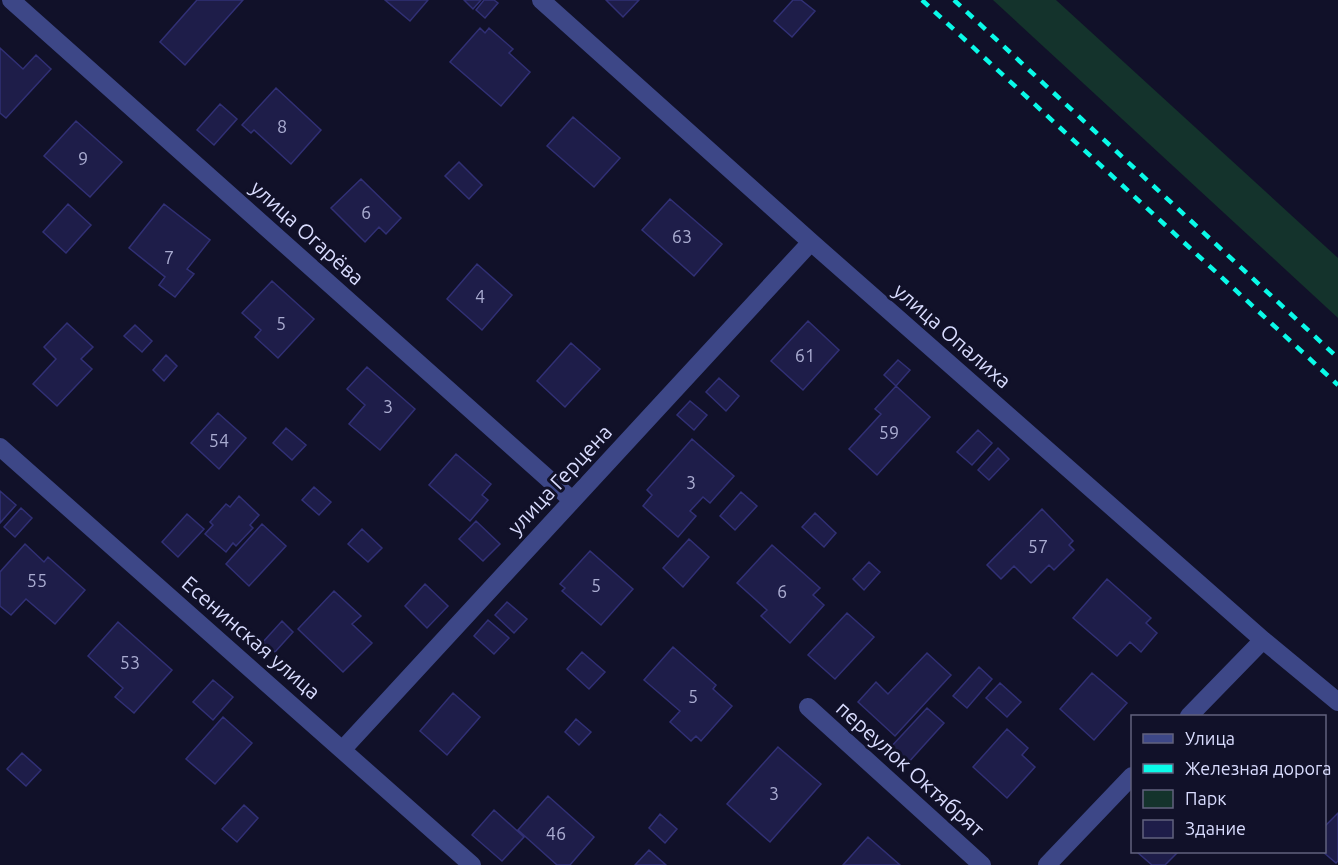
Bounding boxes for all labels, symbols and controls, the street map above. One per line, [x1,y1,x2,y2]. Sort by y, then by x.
house number: 8 [277,116,287,136]
house number: 9 [78,148,88,168]
street label: улица Огарёва [246,175,369,289]
house number: 6 [361,202,371,222]
house number: 63 [672,226,692,246]
house number: 7 [164,247,174,267]
street label: улица Опалиха [889,278,1016,393]
house number: 4 [475,286,485,306]
house number: 5 [276,313,286,333]
house number: 61 [795,345,815,365]
house number: 3 [383,396,393,416]
street label: улица Герцена [502,419,616,539]
house number: 59 [879,422,899,442]
house number: 54 [209,430,229,450]
house number: 3 [686,472,696,492]
house number: 57 [1028,536,1048,556]
house number: 55 [27,570,47,590]
street label: Есенинская улица [178,571,326,704]
house number: 5 [591,575,601,595]
house number: 6 [777,581,787,601]
house number: 53 [120,652,140,672]
house number: 5 [688,686,698,706]
street label: переулок Октябрят [832,696,990,841]
legend [1131,715,1326,853]
text: Улица [1185,728,1235,748]
text: Железная дорога [1185,758,1332,778]
house number: 3 [769,783,779,803]
text: Парк [1185,788,1226,808]
text: Здание [1185,818,1246,838]
house number: 46 [546,823,566,843]

